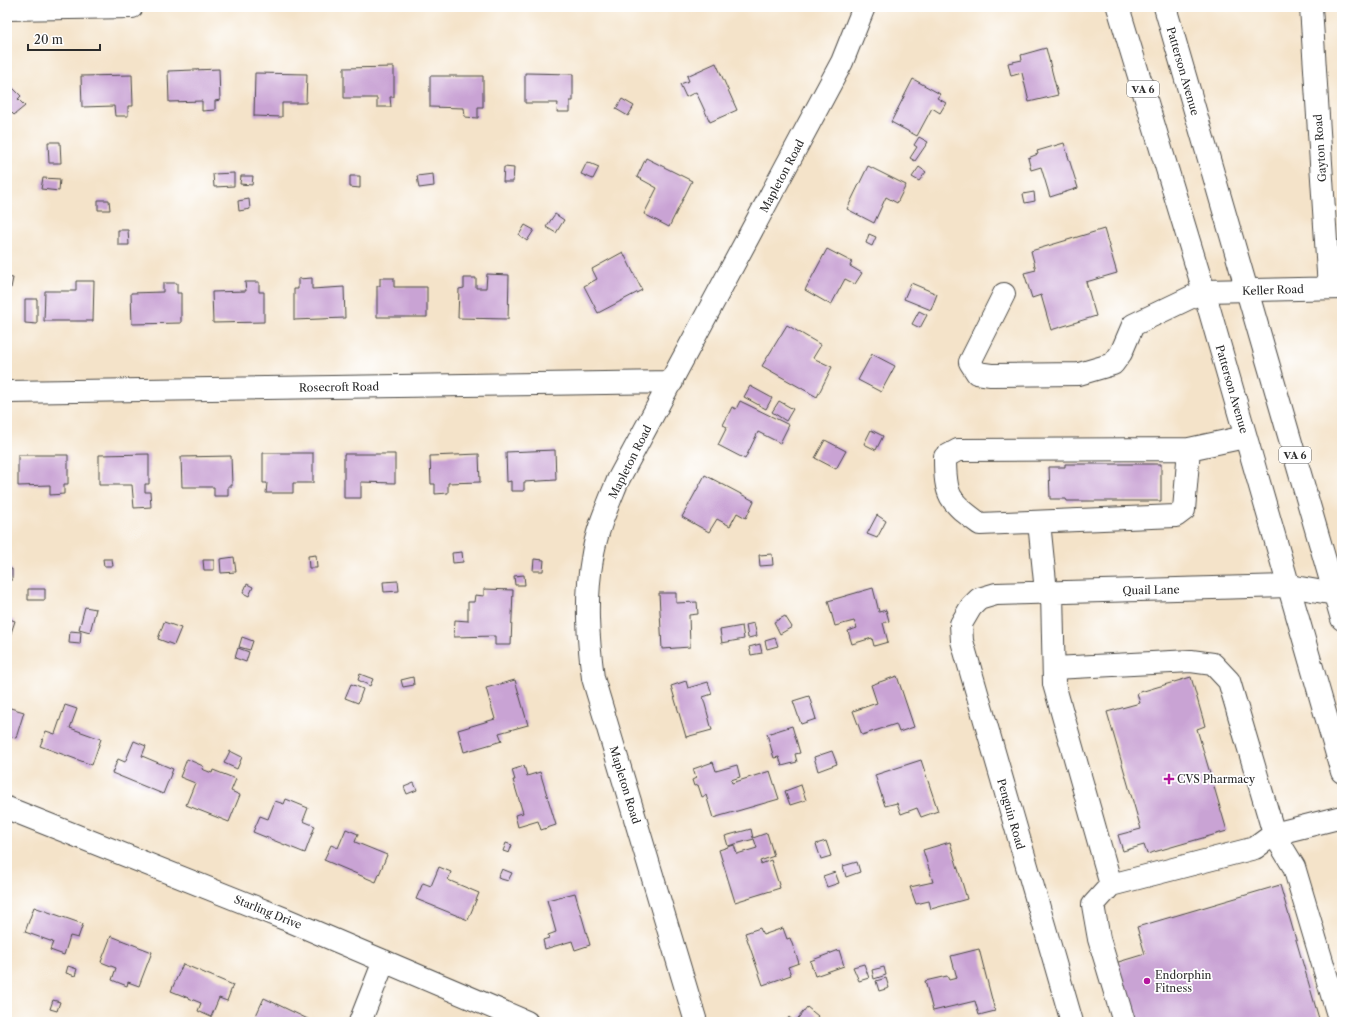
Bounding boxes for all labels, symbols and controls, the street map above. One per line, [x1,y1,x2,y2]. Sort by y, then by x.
street label: Patterson Avenue [1164,25,1202,117]
scale bar [28,26,100,52]
text: 20 m [34,32,63,47]
road number: VA 6 [1127,81,1159,97]
street label: Gayton Road [1311,113,1329,182]
street label: Mapleton Road [757,137,807,215]
street label: Keller Road [1242,282,1304,298]
street label: Patterson Avenue [1213,343,1251,435]
street label: Rosecroft Road [299,379,380,395]
street label: Mapleton Road [605,423,655,501]
road number: VA 6 [1279,447,1311,463]
street label: Quail Lane [1122,583,1180,597]
street label: Mapleton Road [607,744,644,826]
place label: CVS Pharmacy [1177,772,1256,786]
marker: CVS Pharmacy [1164,774,1174,784]
street label: Penguin Road [994,777,1028,851]
street label: Starling Drive [232,892,304,932]
place label: Endorphin Fitness [1155,968,1212,995]
marker: Endorphin Fitness [1142,976,1152,986]

